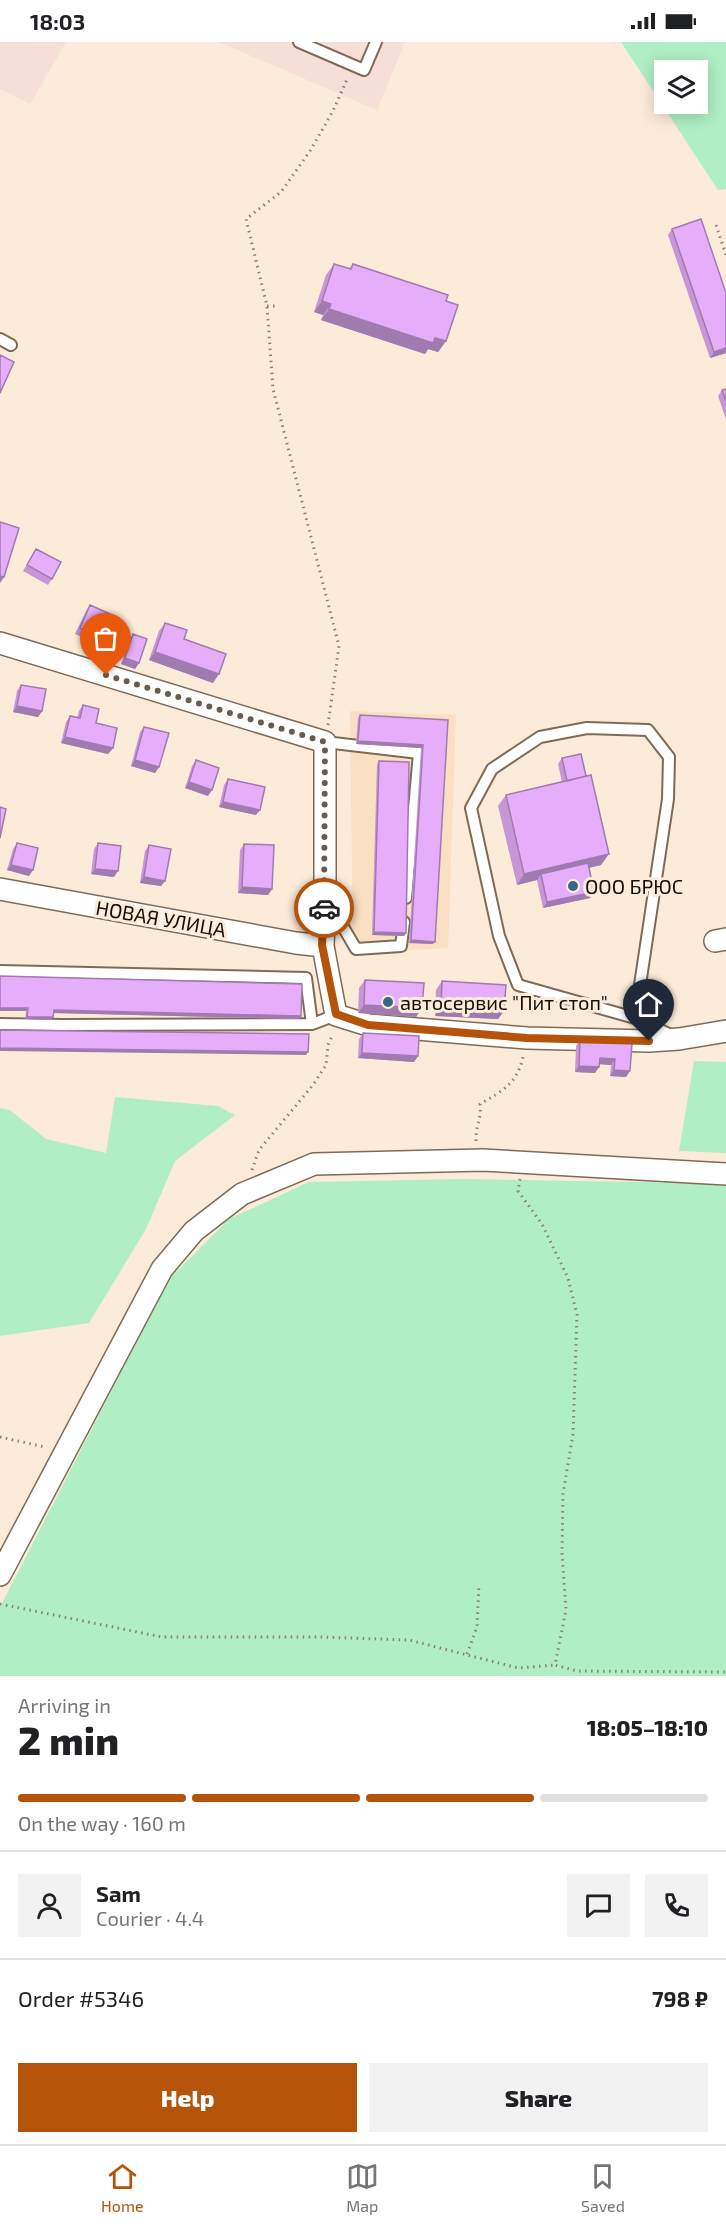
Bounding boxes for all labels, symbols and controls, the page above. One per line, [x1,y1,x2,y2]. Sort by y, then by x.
text: 18:03 [30,8,85,34]
map controls [654,60,708,114]
button: layers [654,60,708,114]
pin [80,613,131,675]
icon: bag [89,622,122,655]
place label: ООО БРЮС [585,874,683,898]
courier [294,878,354,938]
marker: ООО БРЮС [566,879,580,893]
icon: car [308,892,341,925]
street label: НОВАЯ УЛИЦА [94,895,229,941]
pin [623,979,674,1041]
icon: home [632,988,665,1021]
place label: автосервис "Пит стоп" [400,990,608,1014]
marker: автосервис "Пит стоп" [381,995,395,1009]
text: Arriving in [18,1693,111,1717]
text: 18:05–18:10 [587,1714,708,1740]
text: 2 min [18,1716,119,1763]
text: On the way · 160 m [18,1811,186,1835]
button: person [18,1874,81,1937]
button: chat [567,1874,630,1937]
button: phone [645,1874,708,1937]
text: Sam [96,1880,141,1906]
text: Courier · 4.4 [96,1906,204,1930]
text: Order #5346 [18,1985,144,2011]
text: 798 ₽ [652,1985,708,2011]
button: Help [18,2063,357,2132]
button: Share [369,2063,708,2132]
tab: Home [101,2160,144,2215]
tab: Map [346,2160,379,2215]
tab: Saved [581,2160,625,2215]

